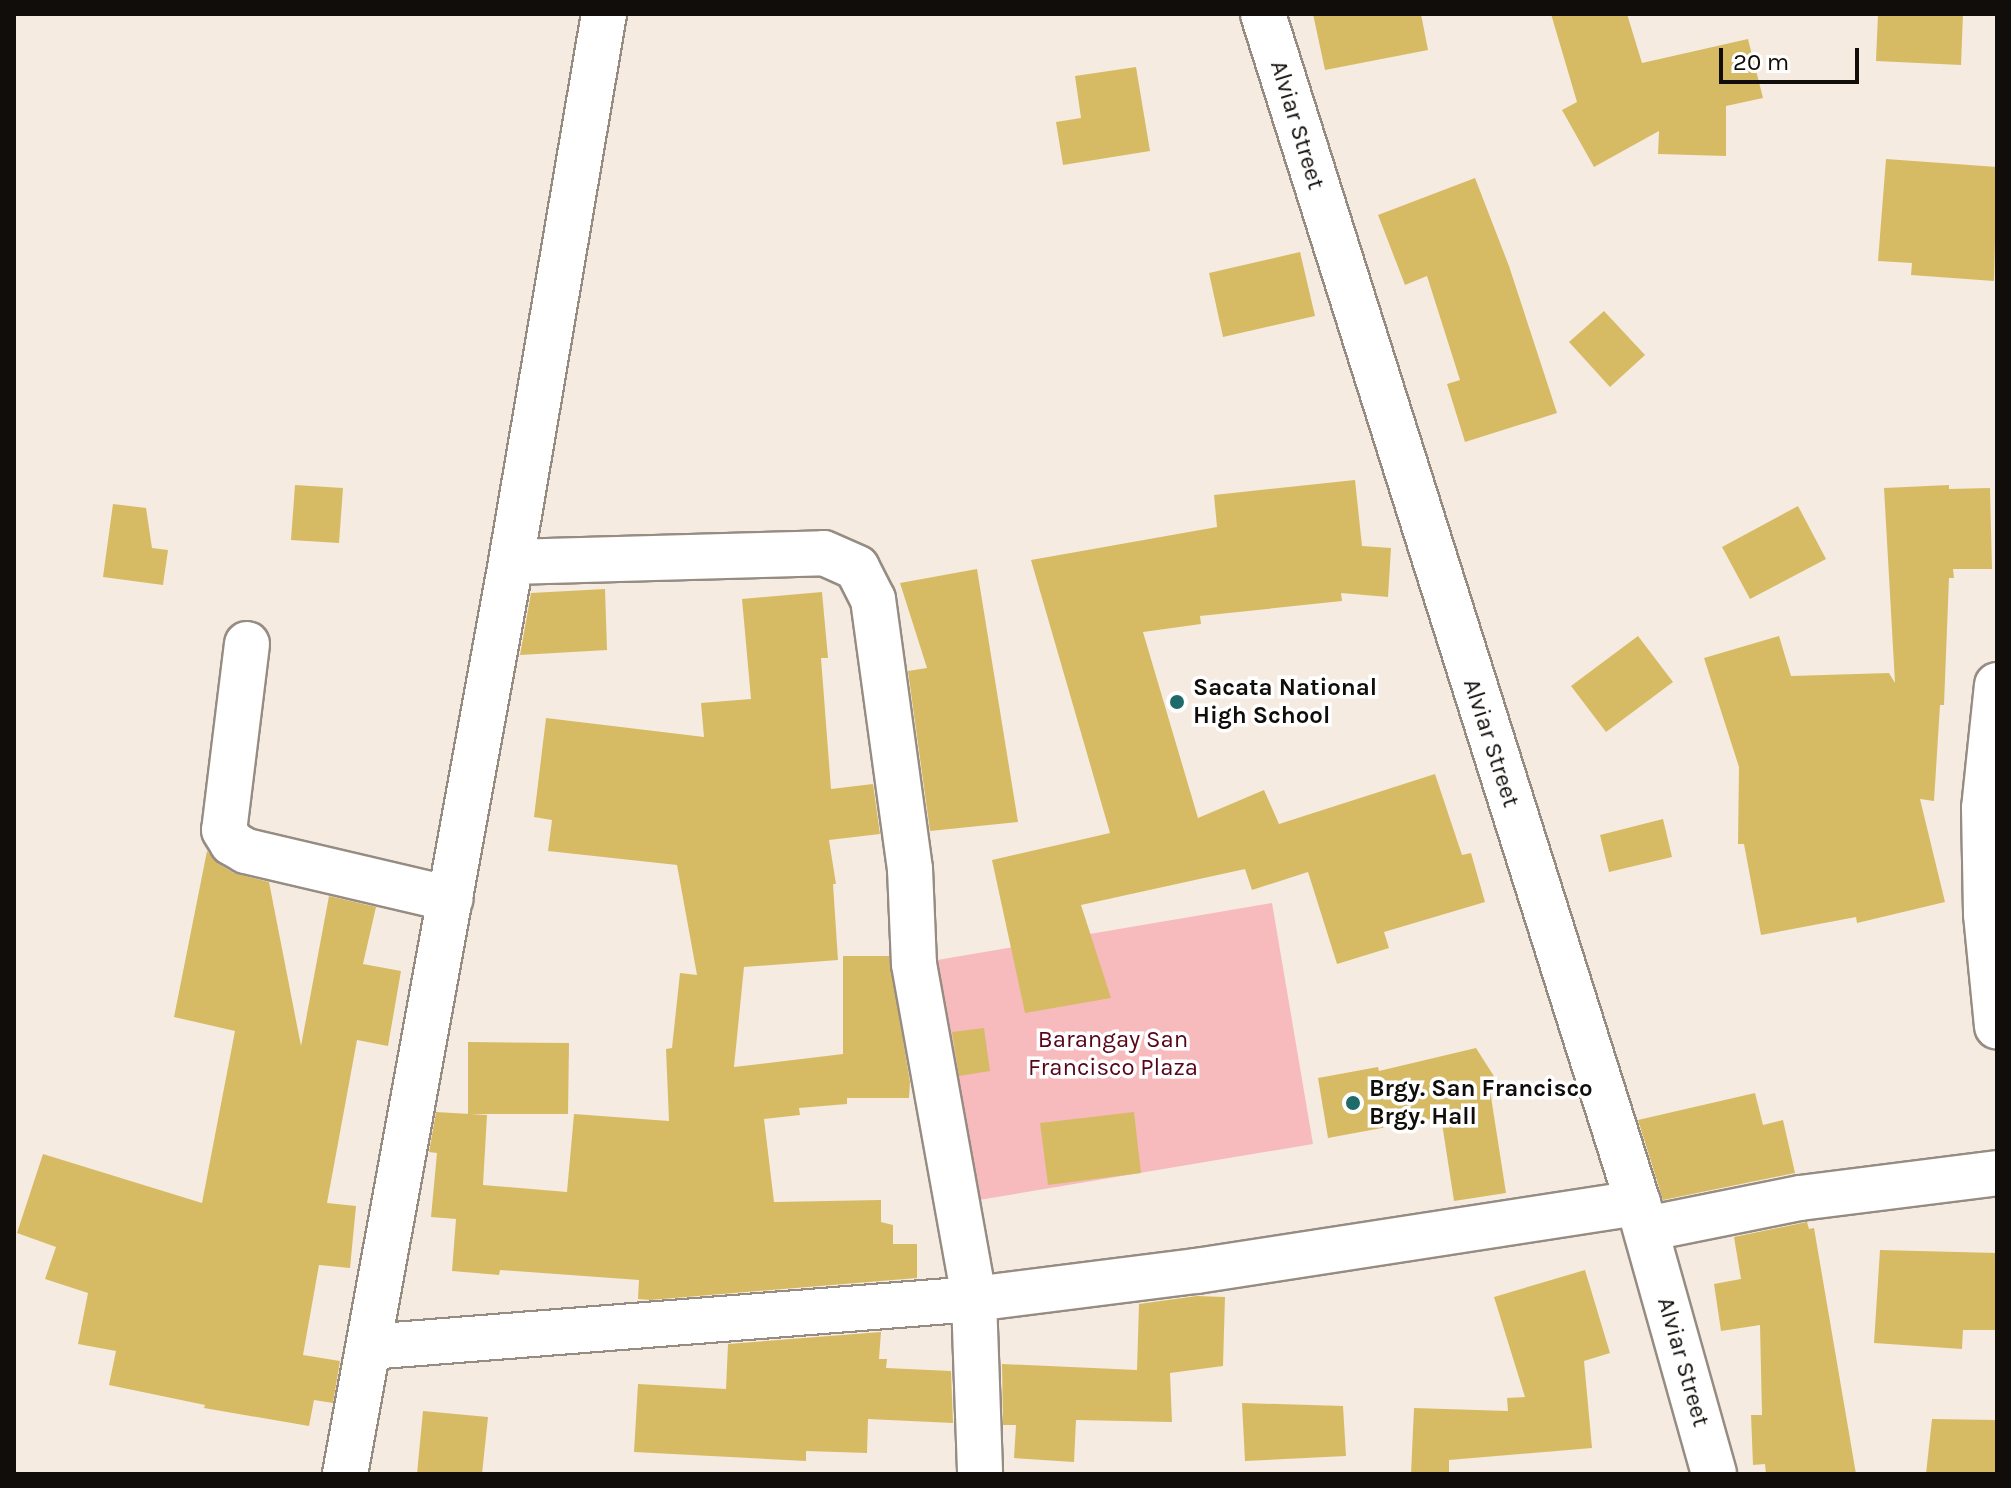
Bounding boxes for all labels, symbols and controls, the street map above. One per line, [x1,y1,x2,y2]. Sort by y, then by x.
scale bar [1723,32,1863,82]
text: 20 m [1733,48,1789,76]
street label: Alviar Street [1264,57,1330,193]
place label: Sacata National High School [1193,674,1377,730]
street label: Alviar Street [1457,675,1525,811]
marker: Sacata National High School [1168,693,1186,711]
park label: Barangay San Francisco Plaza [1028,1026,1198,1082]
place label: Brgy. San Francisco Brgy. Hall [1369,1075,1593,1131]
marker: Brgy. San Francisco Brgy. Hall [1344,1094,1362,1112]
street label: Alviar Street [1651,1294,1715,1430]

